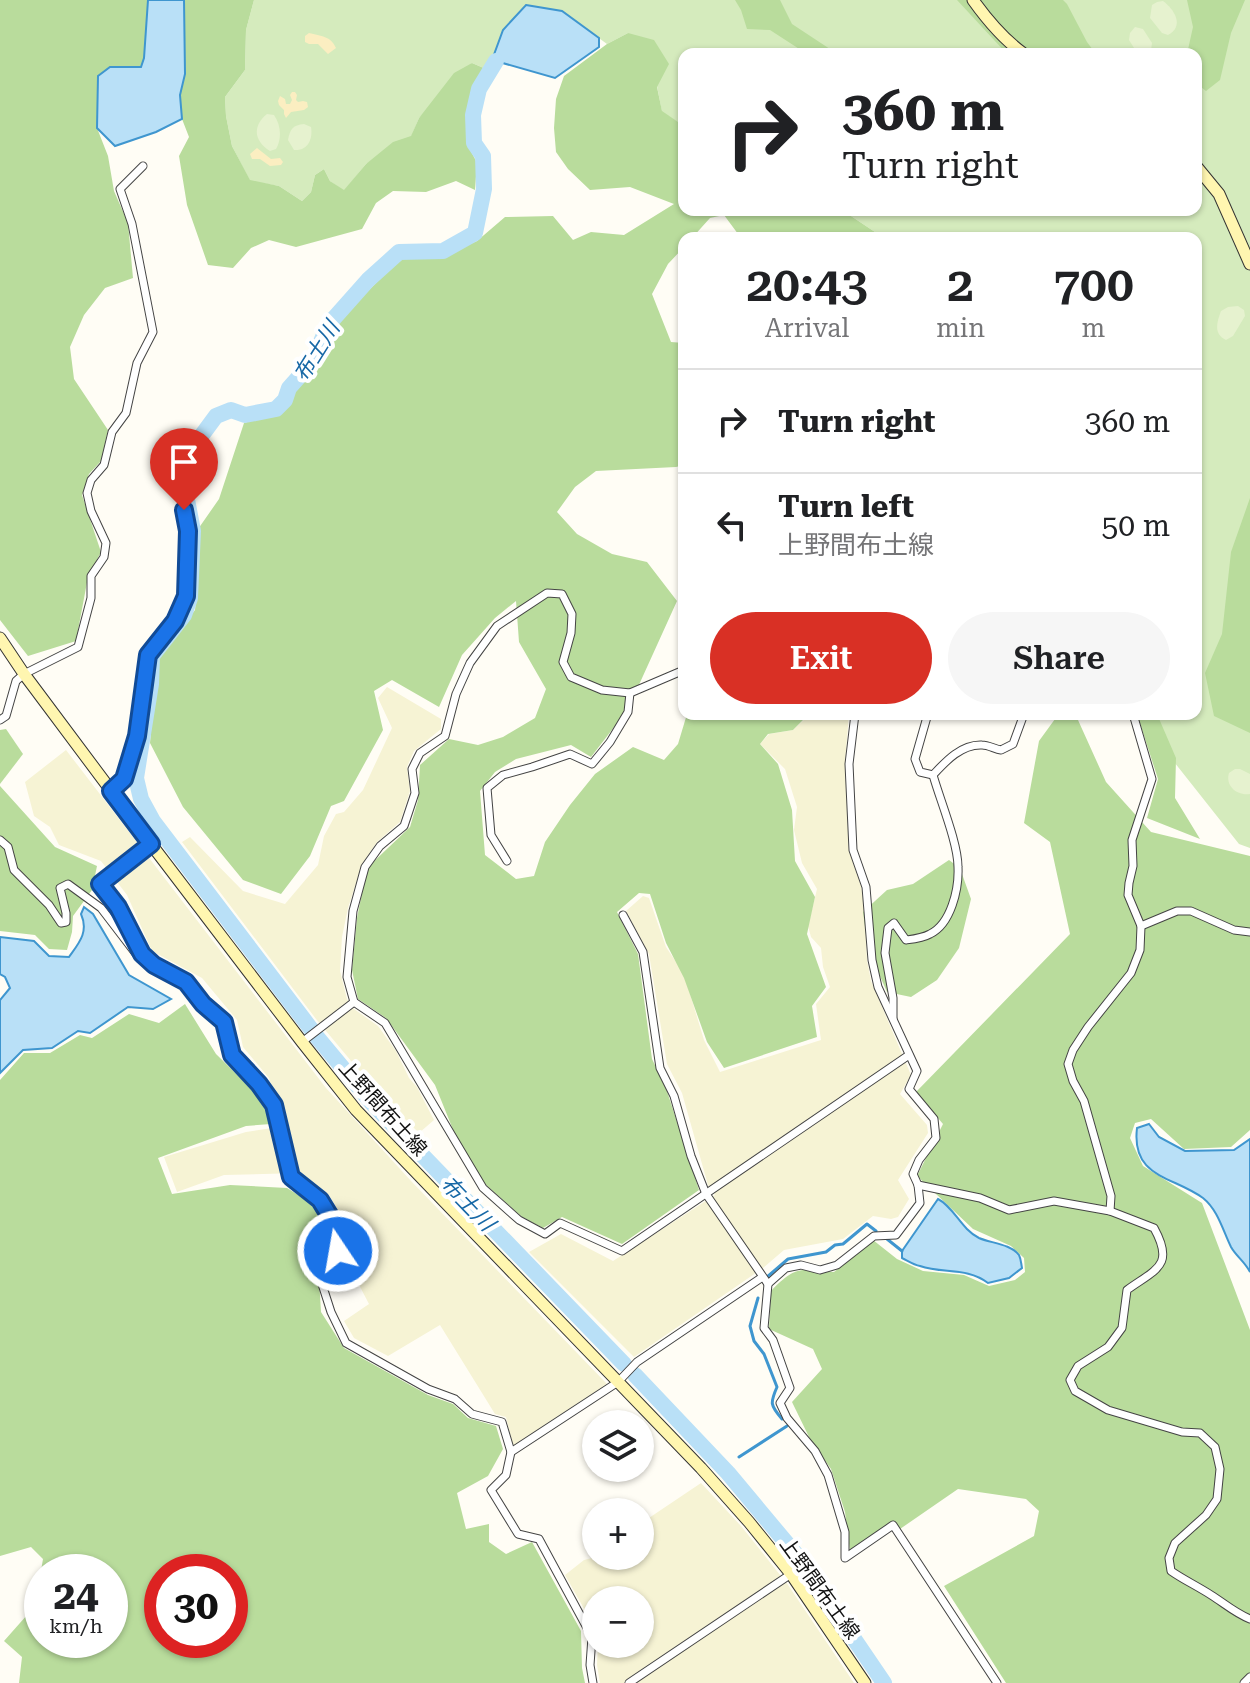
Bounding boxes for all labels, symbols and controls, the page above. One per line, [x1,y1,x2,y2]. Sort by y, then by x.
text: 360 m [842,78,1004,144]
icon: right [710,80,814,184]
text: Turn right [842,145,1019,187]
text: 20:43 [746,257,868,313]
text: 2 [947,257,974,313]
text: 700 [1053,257,1134,313]
text: Arrival [765,313,849,343]
text: min [936,313,985,343]
text: m [1082,313,1105,343]
water label: 布土川 [288,315,346,386]
icon: right [710,399,754,443]
text: Turn right [778,404,935,439]
text: 360 m [1085,404,1170,439]
pin [150,428,218,510]
icon: arrive [162,440,206,484]
text: Turn left [778,489,914,524]
icon: left [710,503,754,547]
text: 50 m [1101,508,1170,543]
text: 上野間布土線 [778,530,934,560]
button: Exit [710,612,932,704]
button: Share [948,612,1170,704]
street label: 上野間布土線 [334,1055,432,1161]
water label: 布土川 [436,1171,501,1237]
position arrow [296,1209,380,1293]
map controls [582,1410,654,1658]
button: layers [582,1410,654,1482]
button: + [582,1498,654,1570]
street label: 上野間布土線 [775,1532,865,1644]
speed limit sign: 30 [144,1554,248,1658]
text: 24 [54,1572,98,1619]
button: − [582,1586,654,1658]
text: km/h [49,1614,103,1638]

